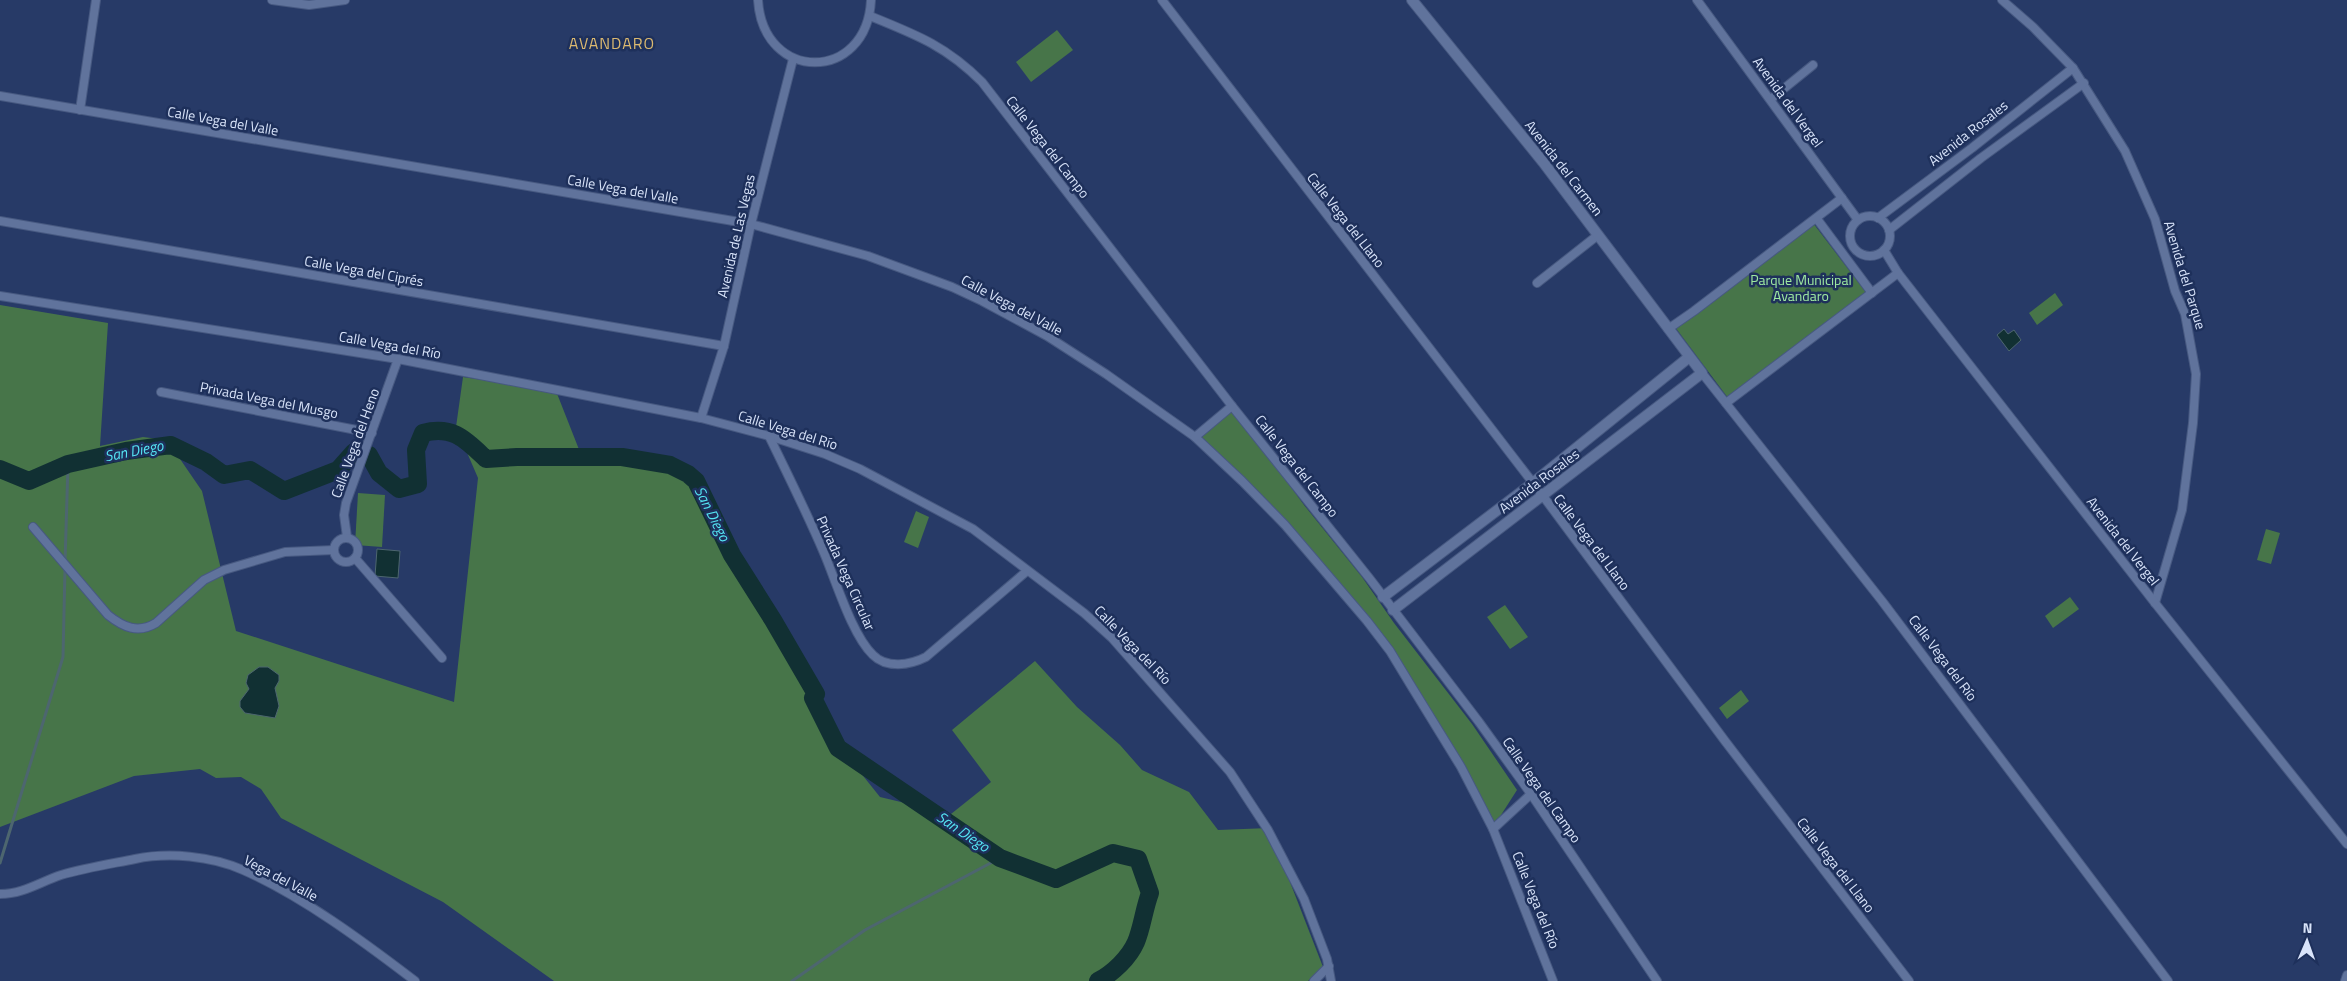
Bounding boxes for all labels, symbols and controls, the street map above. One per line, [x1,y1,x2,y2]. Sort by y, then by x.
district label: AVANDARO [569,31,655,55]
street label: Avenida del Vergel [1748,52,1829,151]
street label: Calle Vega del Campo [1002,91,1095,202]
street label: Avenida Rosales [1923,95,2012,170]
street label: Calle Vega del Valle [166,100,280,141]
street label: Avenida del Carmen [1520,115,1609,220]
street label: Calle Vega del Valle [566,168,680,209]
street label: Calle Vega del Llano [1302,168,1390,272]
street label: Avenida de Las Vegas [711,172,760,300]
street label: Avenida del Parque [2159,218,2212,332]
street label: Calle Vega del Ciprés [303,250,425,291]
street label: Calle Vega del Valle [958,269,1067,340]
park label: Parque Municipal Avandaro [1750,269,1852,306]
street label: Calle Vega del Río [337,325,443,364]
street label: Privada Vega del Musgo [198,376,340,423]
street label: Calle Vega del Heno [325,385,384,501]
street label: Calle Vega del Río [736,404,841,455]
street label: Calle Vega del Campo [1251,410,1344,521]
water label: San Diego [103,433,166,467]
street label: Avenida Rosales [1494,443,1583,518]
water label: San Diego [689,482,736,546]
street label: Calle Vega del Llano [1549,489,1636,594]
street label: Avenida del Vergel [2082,492,2165,590]
street label: Privada Vega Circular [812,512,881,634]
street label: Calle Vega del Río [1090,600,1177,689]
street label: Calle Vega del Río [1904,610,1983,705]
street label: Calle Vega del Campo [1498,732,1587,847]
water label: San Diego [932,805,995,858]
street label: Calle Vega del Llano [1792,813,1880,917]
street label: Calle Vega del Río [1507,848,1566,952]
street label: Vega del Valle [240,849,322,906]
north arrow [2282,916,2332,966]
text: N [2302,917,2313,938]

